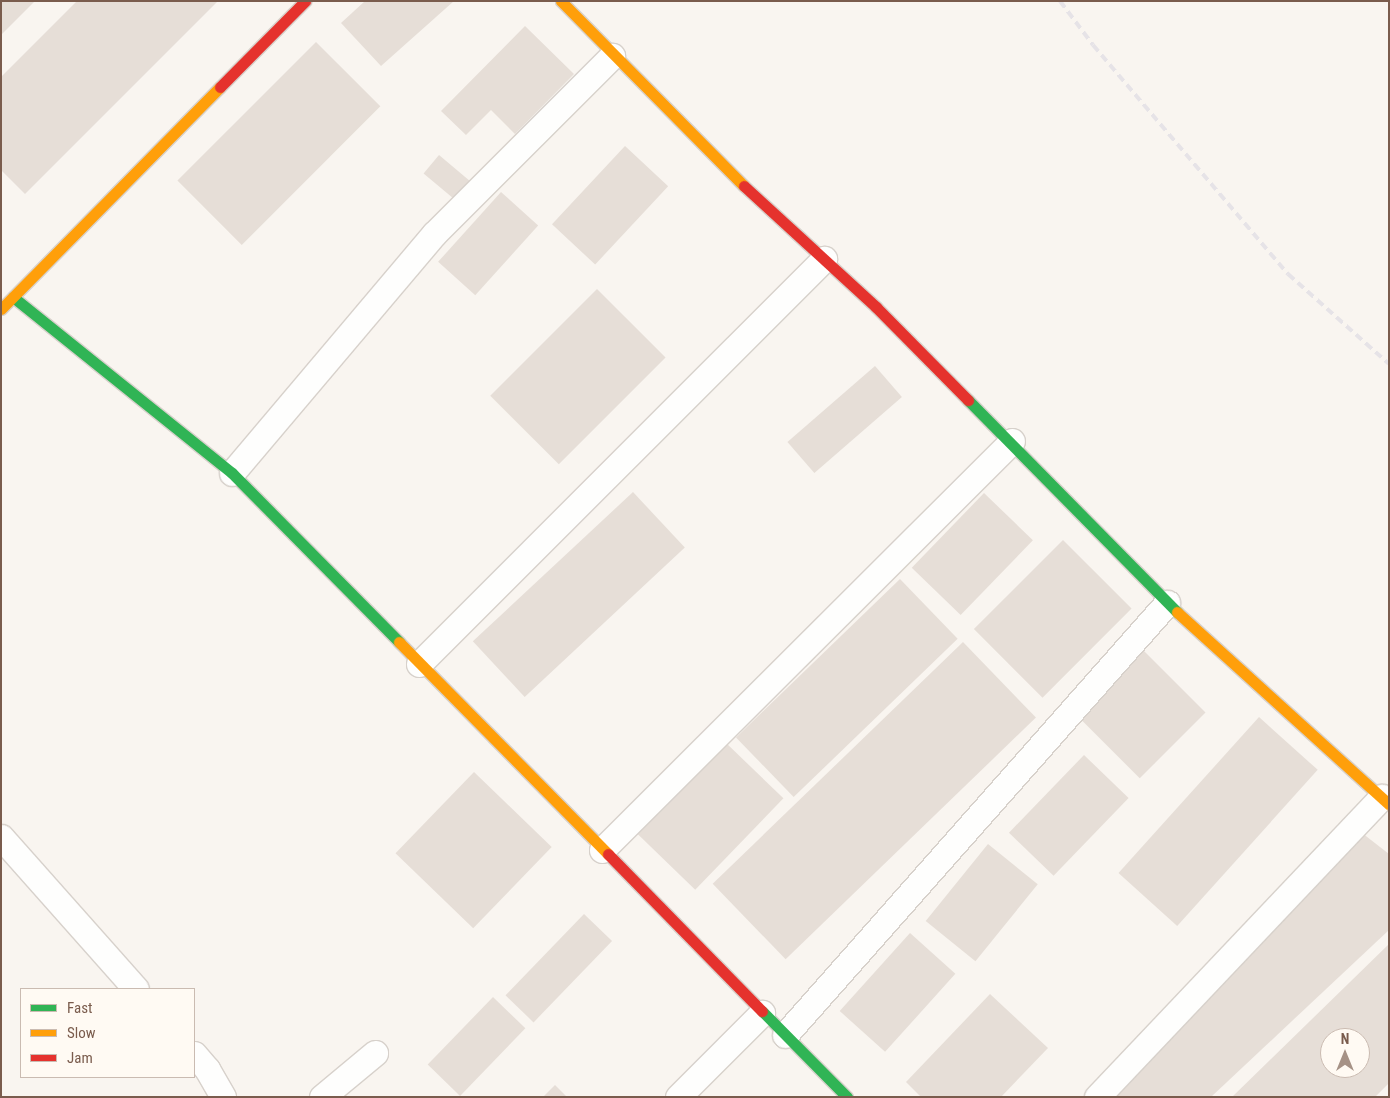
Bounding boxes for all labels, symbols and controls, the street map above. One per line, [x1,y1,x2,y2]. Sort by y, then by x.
legend [20,988,195,1078]
text: Fast [67,999,92,1017]
text: Slow [67,1024,96,1042]
north arrow [1320,1028,1370,1078]
text: N [1341,1031,1349,1047]
text: Jam [67,1049,93,1067]

